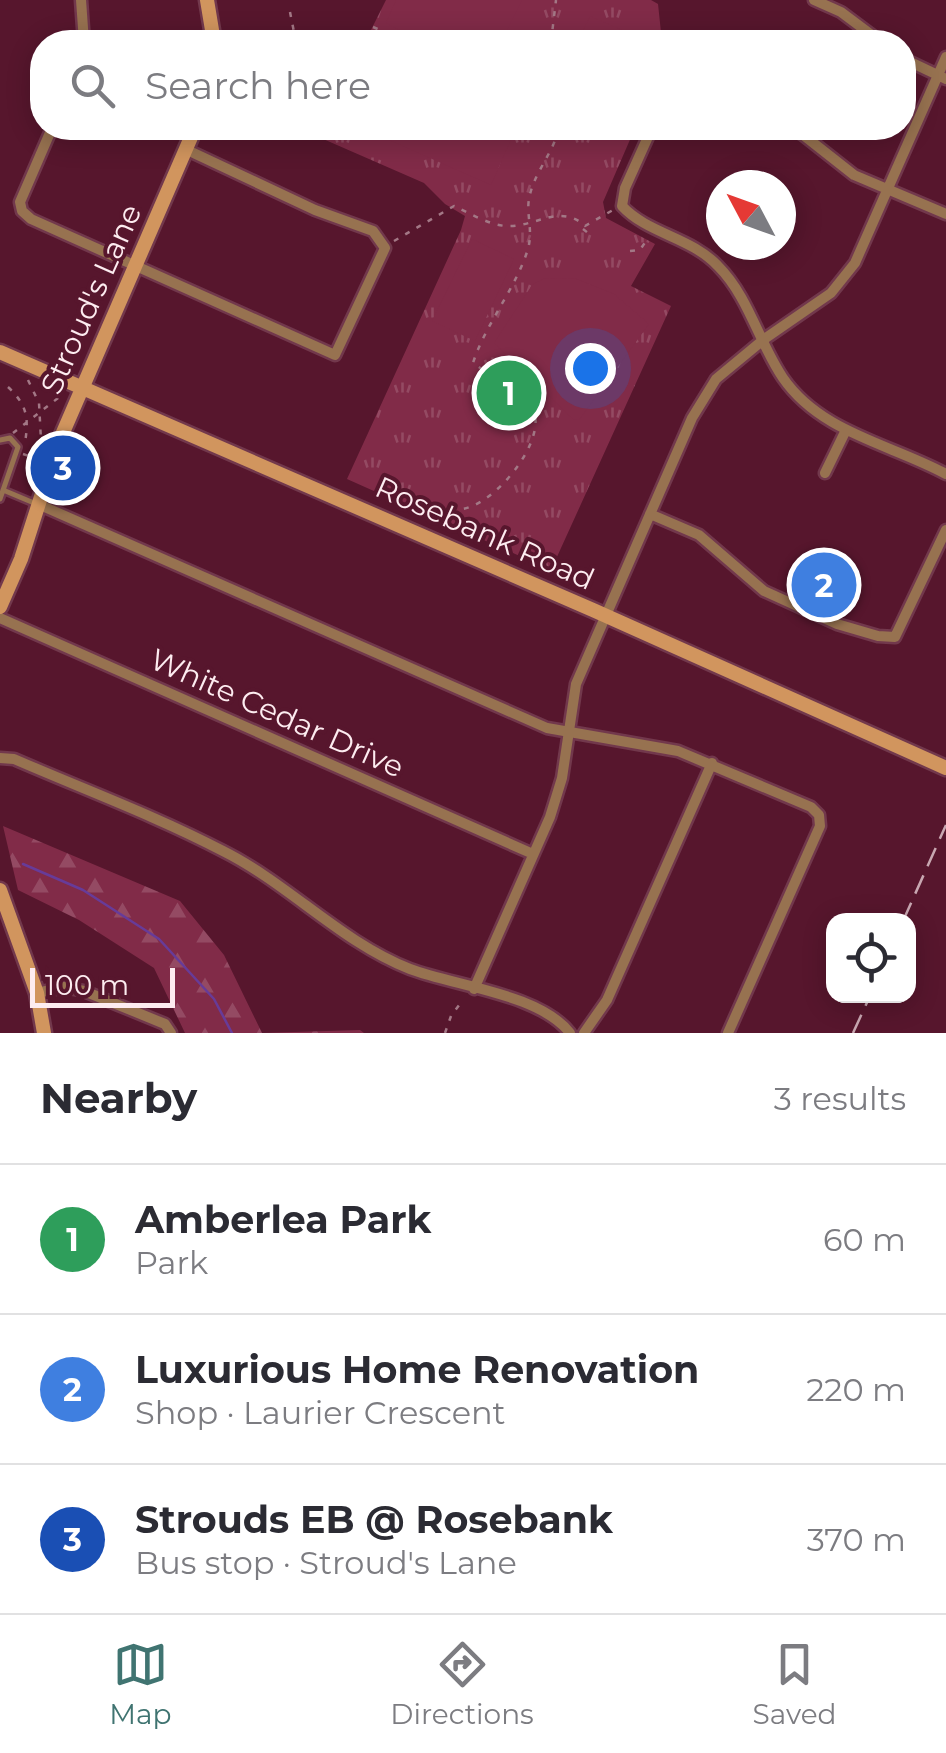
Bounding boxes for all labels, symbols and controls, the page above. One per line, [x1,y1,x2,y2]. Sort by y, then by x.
search box [30,30,916,140]
icon: search [65,58,120,113]
text: Search here [145,62,371,109]
north arrow [706,170,796,260]
street label: Stroud's Lane [33,198,149,400]
your location [565,343,616,394]
pin: 1 [476,356,542,430]
pin: 3 [30,430,96,506]
street label: Rosebank Road [370,468,600,598]
pin: 2 [792,548,856,622]
street label: White Cedar Drive [144,640,410,786]
map controls [826,913,916,1003]
button: locate [826,913,916,1003]
scale bar [30,963,175,1008]
text: 100 m [45,968,129,1002]
text: Nearby [40,1072,197,1124]
text: 3 results [774,1079,906,1118]
text: Amberlea Park [135,1196,431,1243]
text: 1 [66,1220,79,1259]
text: 60 m [823,1220,906,1259]
text: Park [135,1243,208,1282]
text: Luxurious Home Renovation [135,1346,699,1393]
text: 2 [63,1370,82,1409]
text: 220 m [806,1370,906,1409]
text: Shop · Laurier Crescent [135,1393,506,1432]
text: Strouds EB @ Rosebank [135,1496,613,1543]
text: 3 [63,1520,82,1559]
text: 370 m [807,1520,906,1559]
text: Bus stop · Stroud's Lane [135,1543,517,1582]
tab: Map [109,1637,172,1731]
tab: Directions [390,1637,534,1731]
tab: Saved [752,1637,837,1731]

